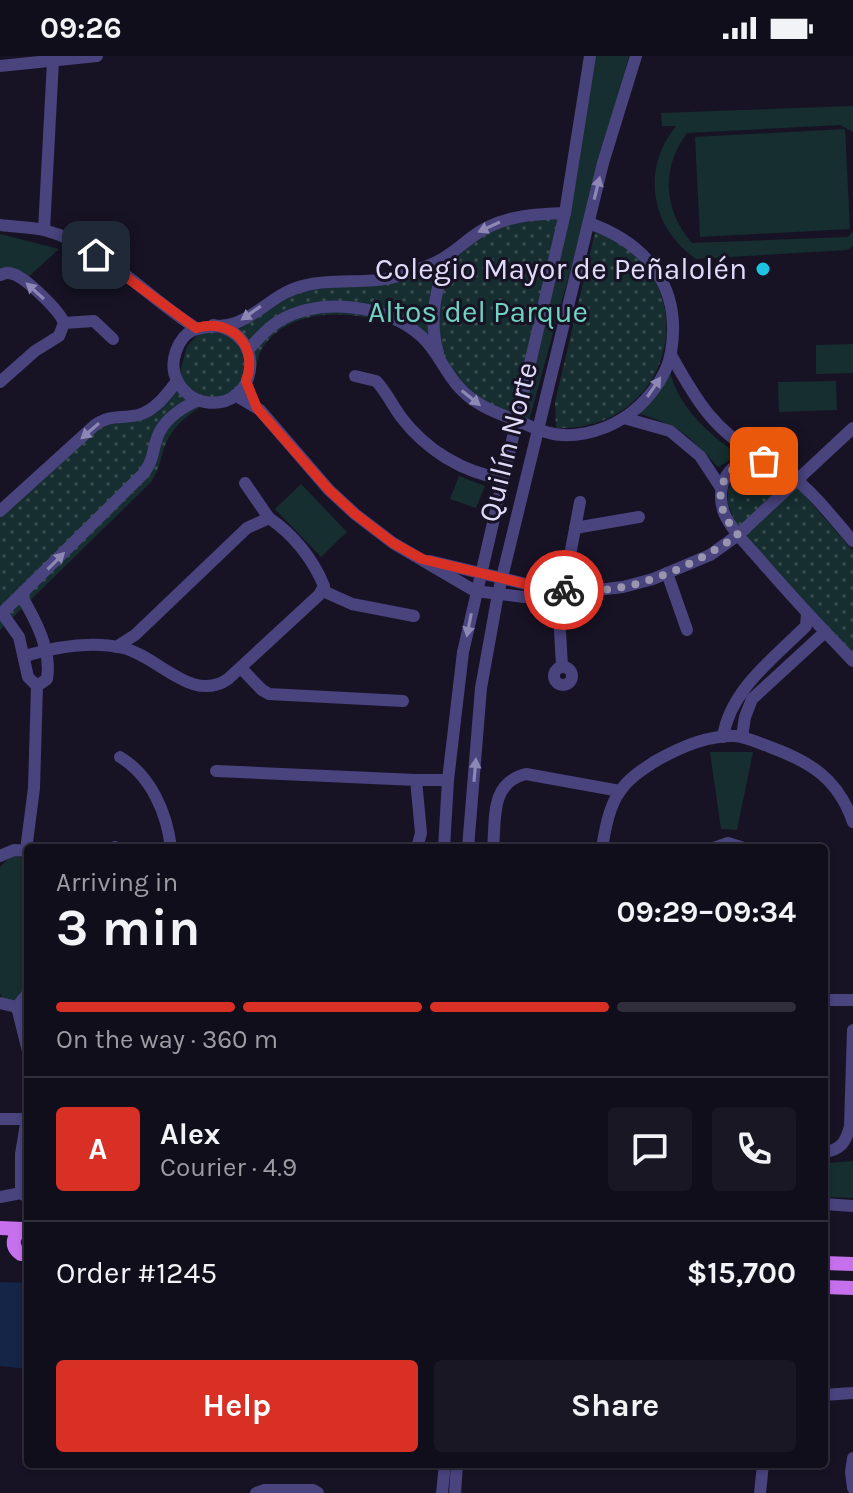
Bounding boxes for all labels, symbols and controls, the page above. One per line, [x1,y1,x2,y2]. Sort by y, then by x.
text: 09:26 [40,10,122,46]
one-way arrow [591,175,604,200]
one-way arrow [478,220,501,234]
pin [62,221,130,289]
icon: home [74,233,118,277]
place label: Colegio Mayor de Peñalolén [375,251,747,287]
marker: Colegio Mayor de Peñalolén [754,260,772,278]
one-way arrow [26,282,45,300]
park label: Altos del Parque [368,294,588,330]
one-way arrow [240,305,261,320]
street label: Quilín Norte [471,358,545,526]
one-way arrow [647,376,662,397]
one-way arrow [461,389,481,406]
one-way arrow [80,422,100,439]
pin [730,427,798,495]
icon: bag [742,439,786,483]
courier [524,550,604,630]
one-way arrow [46,552,65,571]
icon: bike [542,568,586,612]
one-way arrow [462,613,474,638]
one-way arrow [468,757,481,782]
text: Arriving in [56,867,178,898]
text: 09:29–09:34 [617,894,796,930]
text: 3 min [56,897,200,958]
text: On the way · 360 m [56,1024,278,1055]
button: chat [608,1107,692,1191]
button: phone [712,1107,796,1191]
text: Alex [160,1116,220,1152]
text: A [89,1131,107,1167]
text: Courier · 4.9 [160,1152,297,1183]
text: Order #1245 [56,1255,217,1291]
text: $15,700 [687,1255,796,1291]
button: Help [56,1360,418,1452]
button: Share [434,1360,796,1452]

